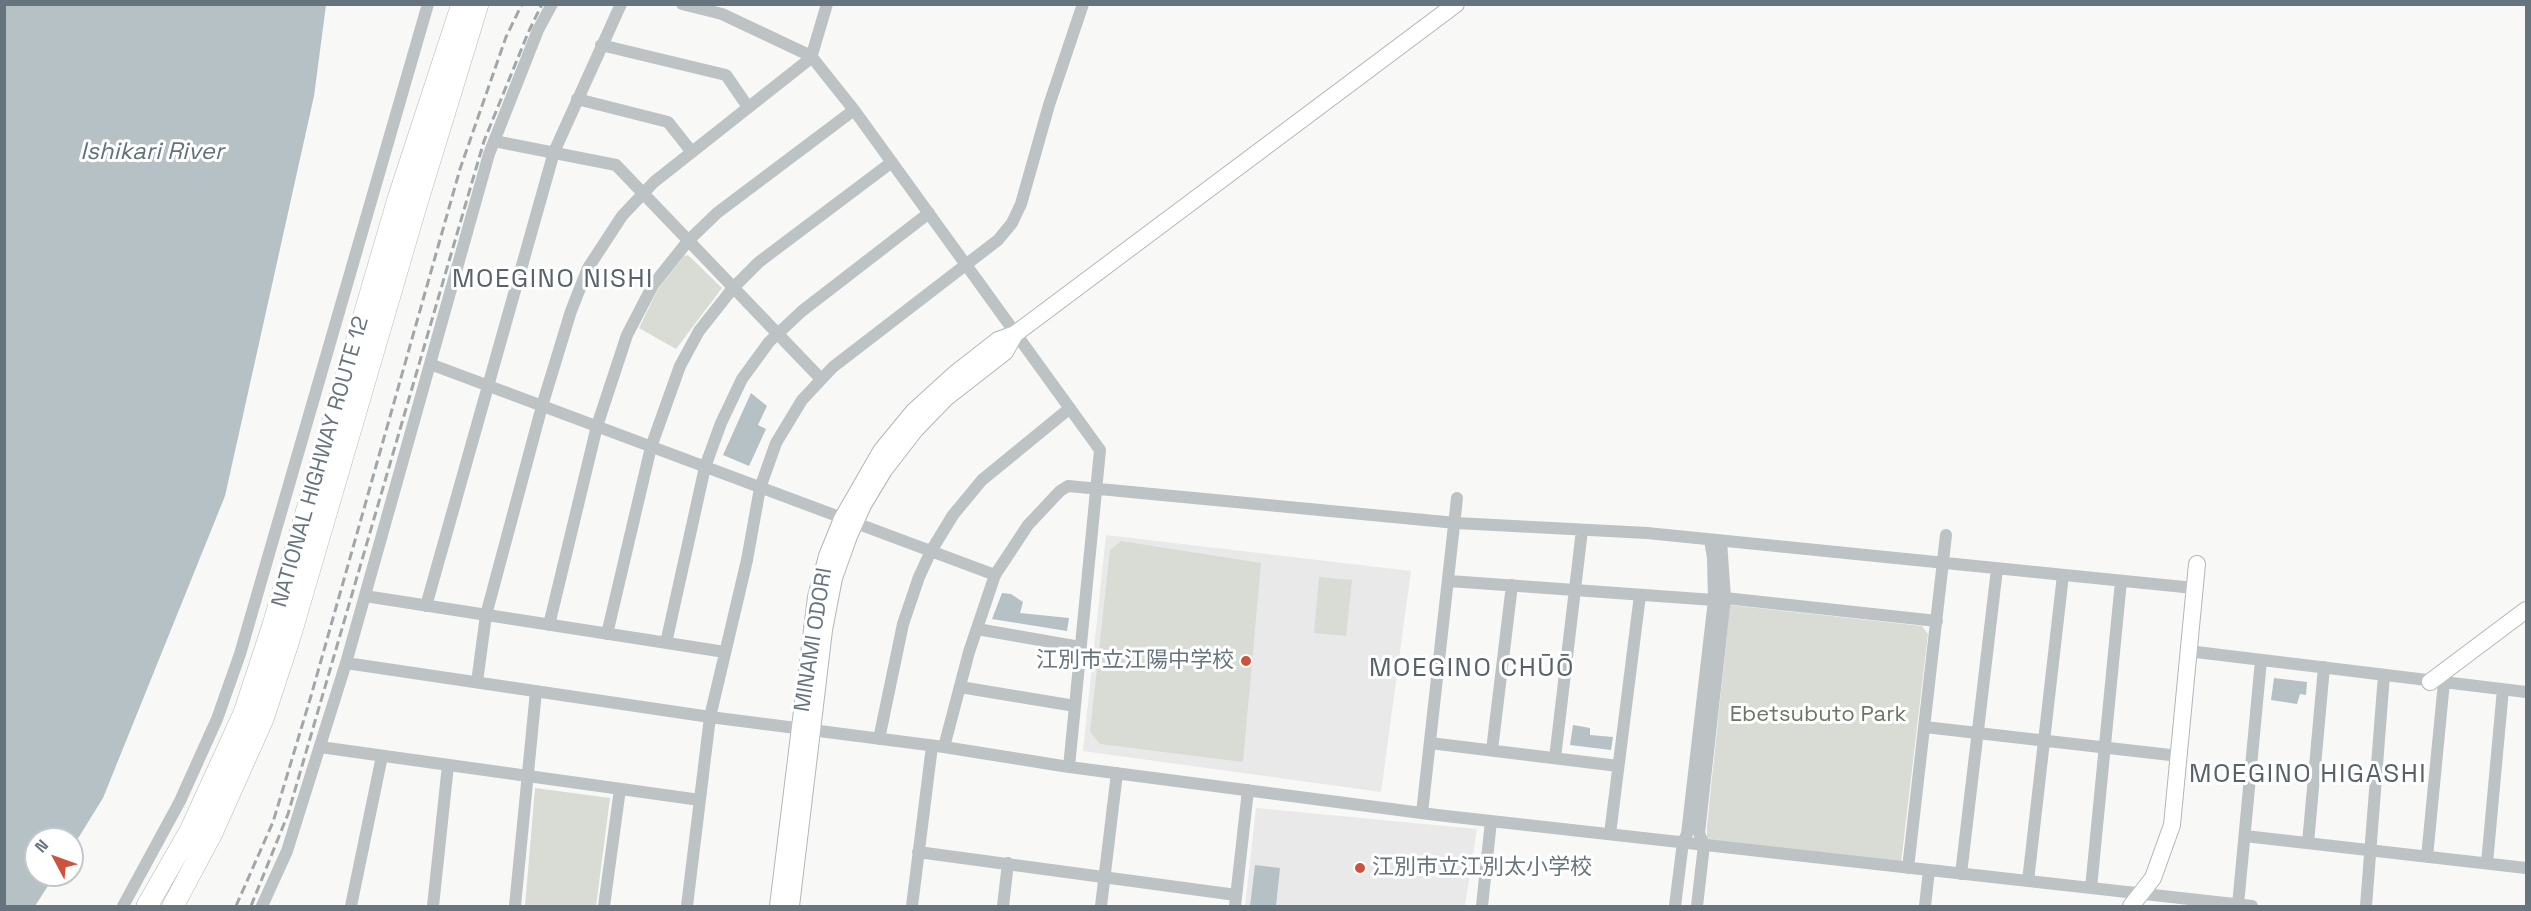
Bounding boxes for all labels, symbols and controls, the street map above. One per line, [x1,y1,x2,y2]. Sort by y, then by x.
water label: Ishikari River [80,138,224,166]
district label: MOEGINO NISHI [452,264,654,296]
street label: NATIONAL HIGHWAY ROUTE 12 [267,314,375,610]
street label: MINAMI ODORI [790,566,838,714]
place label: 江別市立江陽中学校 [1036,648,1234,674]
district label: MOEGINO CHŪŌ [1369,653,1575,685]
marker: 江別市立江陽中学校 [1239,654,1253,668]
park label: Ebetsubuto Park [1730,702,1906,728]
district label: MOEGINO HIGASHI [2189,759,2427,791]
north arrow [24,827,84,887]
text: N [30,835,53,857]
place label: 江別市立江別太小学校 [1372,855,1592,881]
marker: 江別市立江別太小学校 [1353,861,1367,875]

